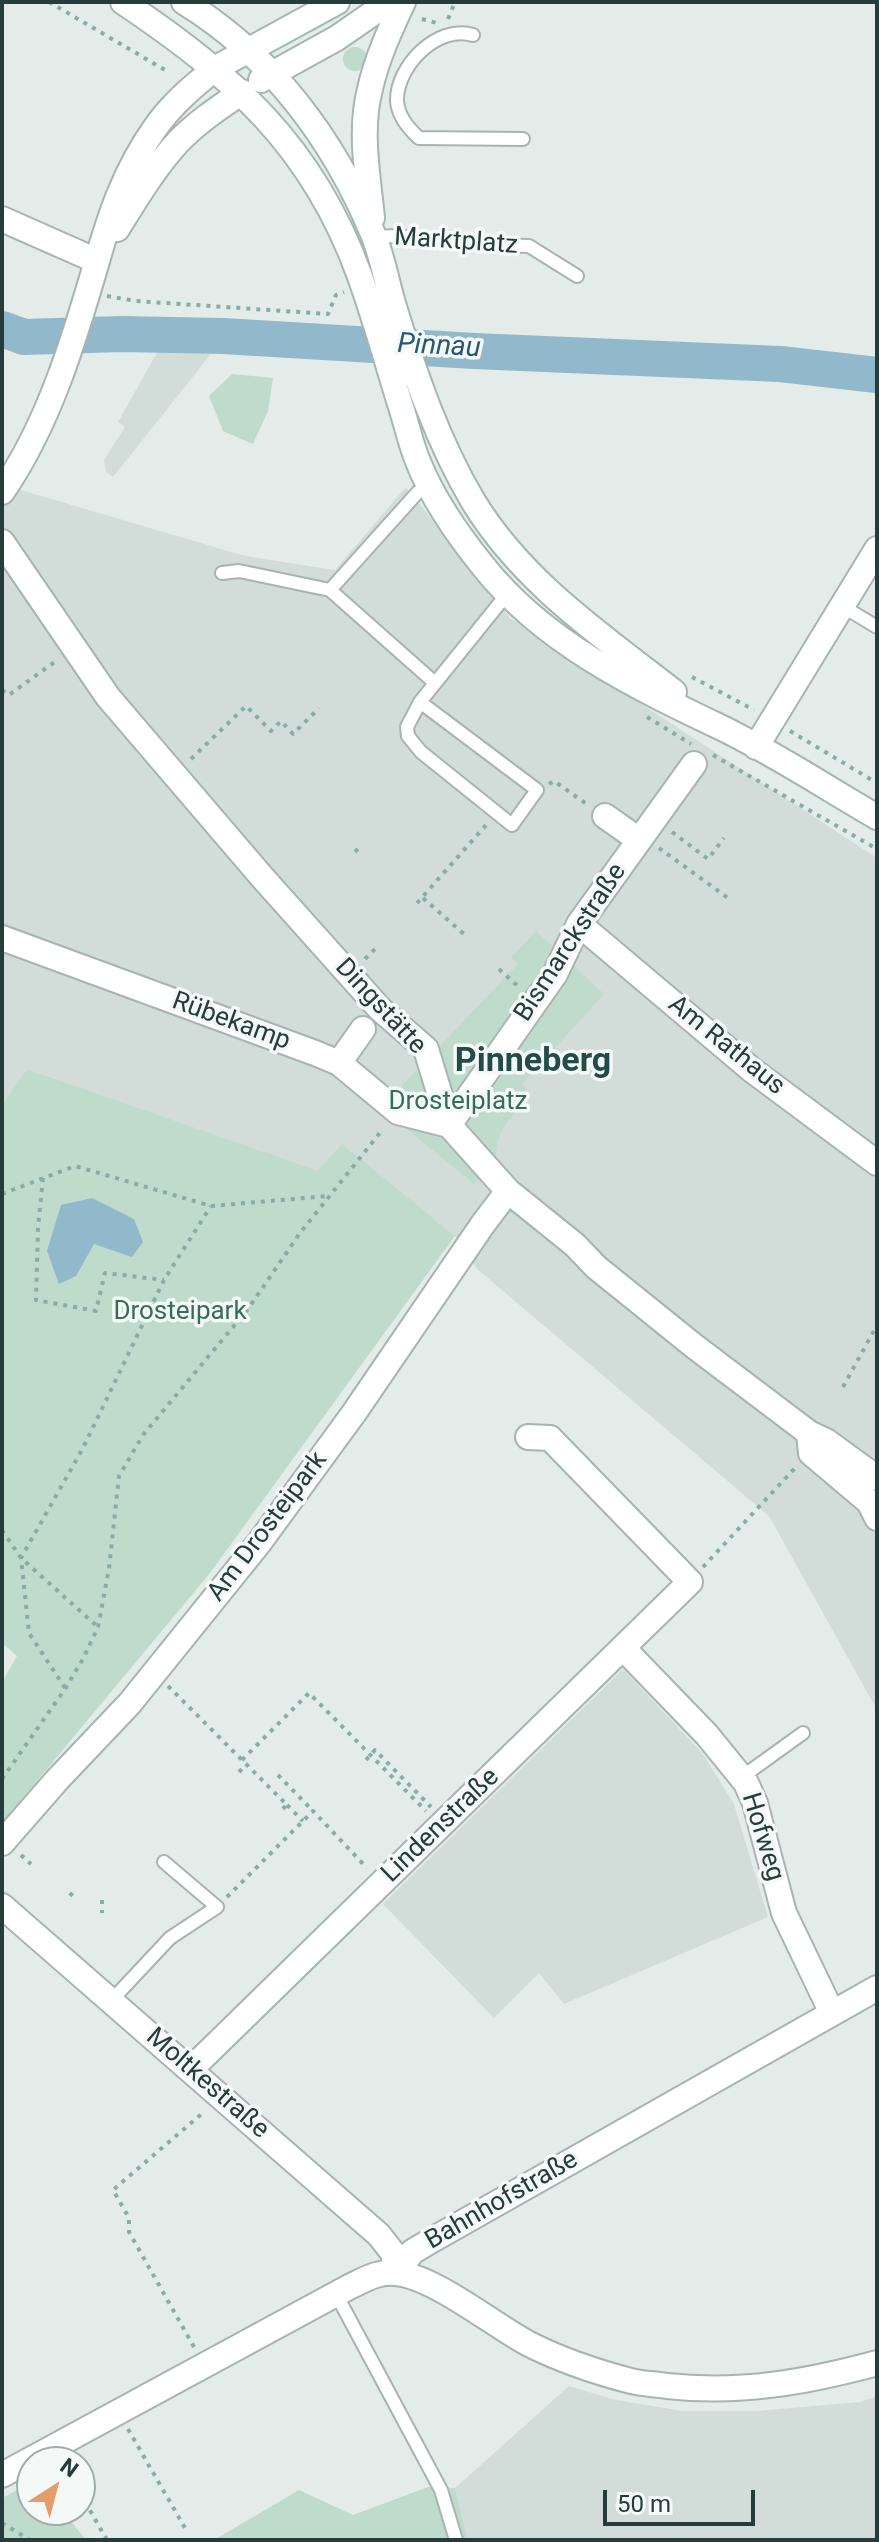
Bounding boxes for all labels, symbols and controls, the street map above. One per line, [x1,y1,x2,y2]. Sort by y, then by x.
street label: Marktplatz [393,222,519,262]
water label: Pinnau [396,328,482,366]
street label: Bismarckstraße [508,858,634,1028]
street label: Dingstätte [328,953,432,1061]
street label: Rübekamp [168,986,294,1058]
street label: Am Rathaus [661,989,791,1103]
district label: Pinneberg [455,1042,611,1082]
park label: Drosteiplatz [389,1086,527,1118]
park label: Drosteipark [113,1296,247,1328]
street label: Am Drosteipark [202,1446,334,1608]
street label: Lindenstraße [376,1762,506,1890]
street label: Hofweg [734,1789,790,1885]
street label: Moltkestraße [139,2022,275,2146]
street label: Bahnhofstraße [420,2145,584,2257]
north arrow [16,2446,96,2526]
text: N [56,2453,83,2482]
scale bar [607,2474,759,2524]
text: 50 m [617,2490,671,2518]

